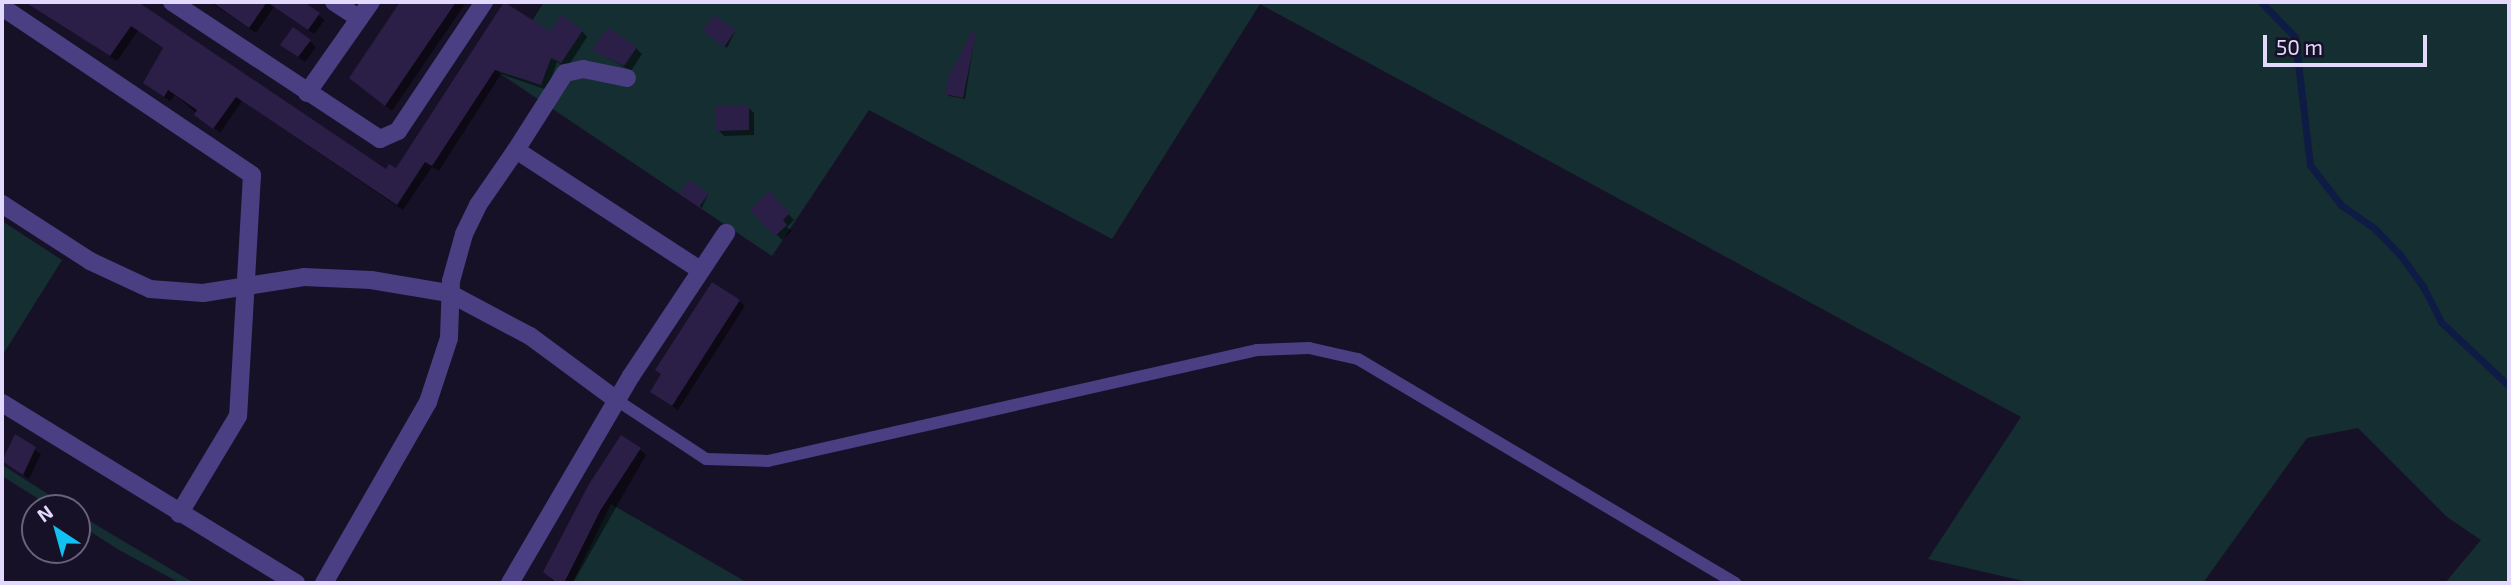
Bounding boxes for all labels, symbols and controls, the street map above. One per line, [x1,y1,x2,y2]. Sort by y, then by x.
scale bar [2266,21,2430,65]
text: 50 m [2276,34,2323,59]
north arrow [21,494,91,564]
text: N [32,500,57,527]

